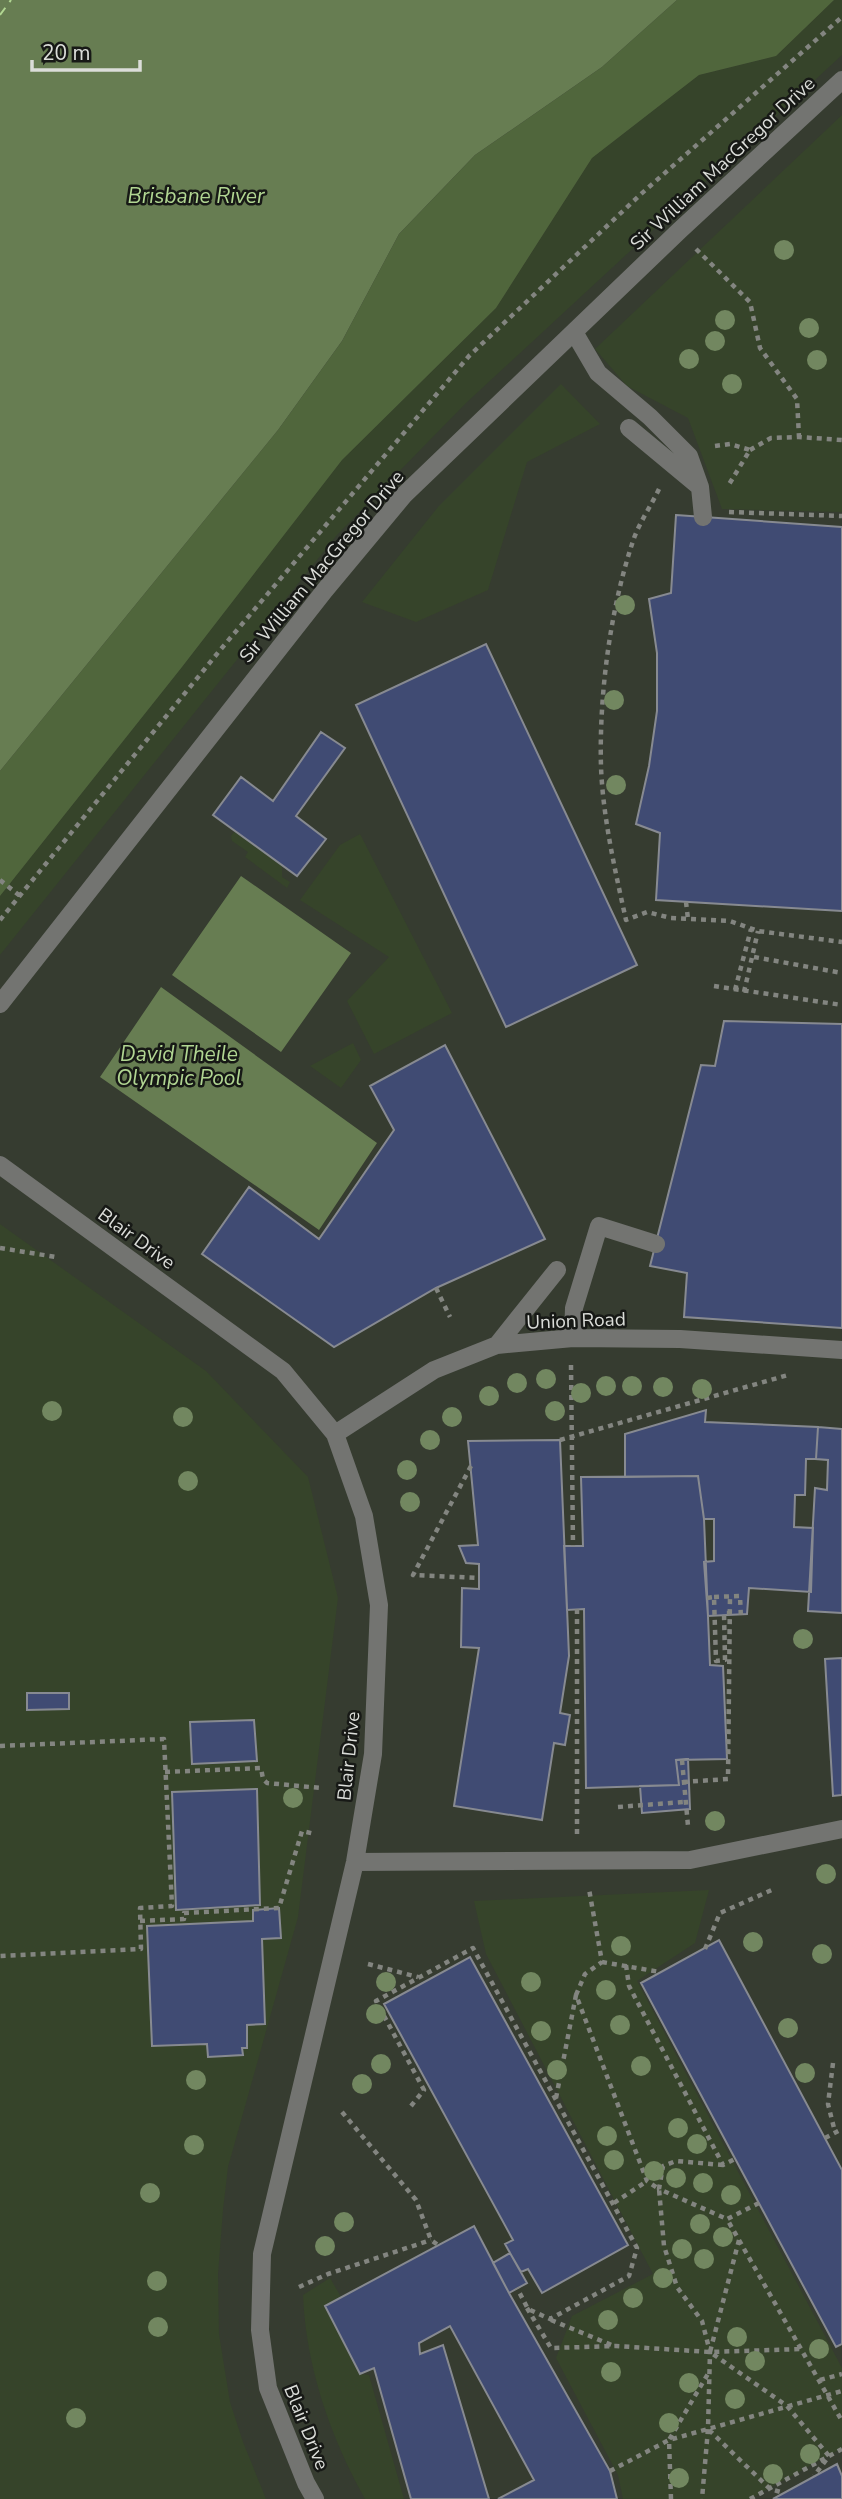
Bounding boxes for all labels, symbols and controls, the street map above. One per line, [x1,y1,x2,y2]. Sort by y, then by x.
scale bar [32,28,140,72]
text: 20 m [42,39,91,67]
street label: Sir William MacGregor Drive [625,71,821,256]
water label: Brisbane River [128,182,265,210]
street label: Sir William MacGregor Drive [233,465,410,669]
water label: David Theile Olympic Pool [116,1040,242,1092]
street label: Blair Drive [92,1202,180,1276]
street label: Union Road [526,1306,626,1336]
street label: Blair Drive [331,1710,367,1802]
street label: Blair Drive [277,2381,335,2474]

